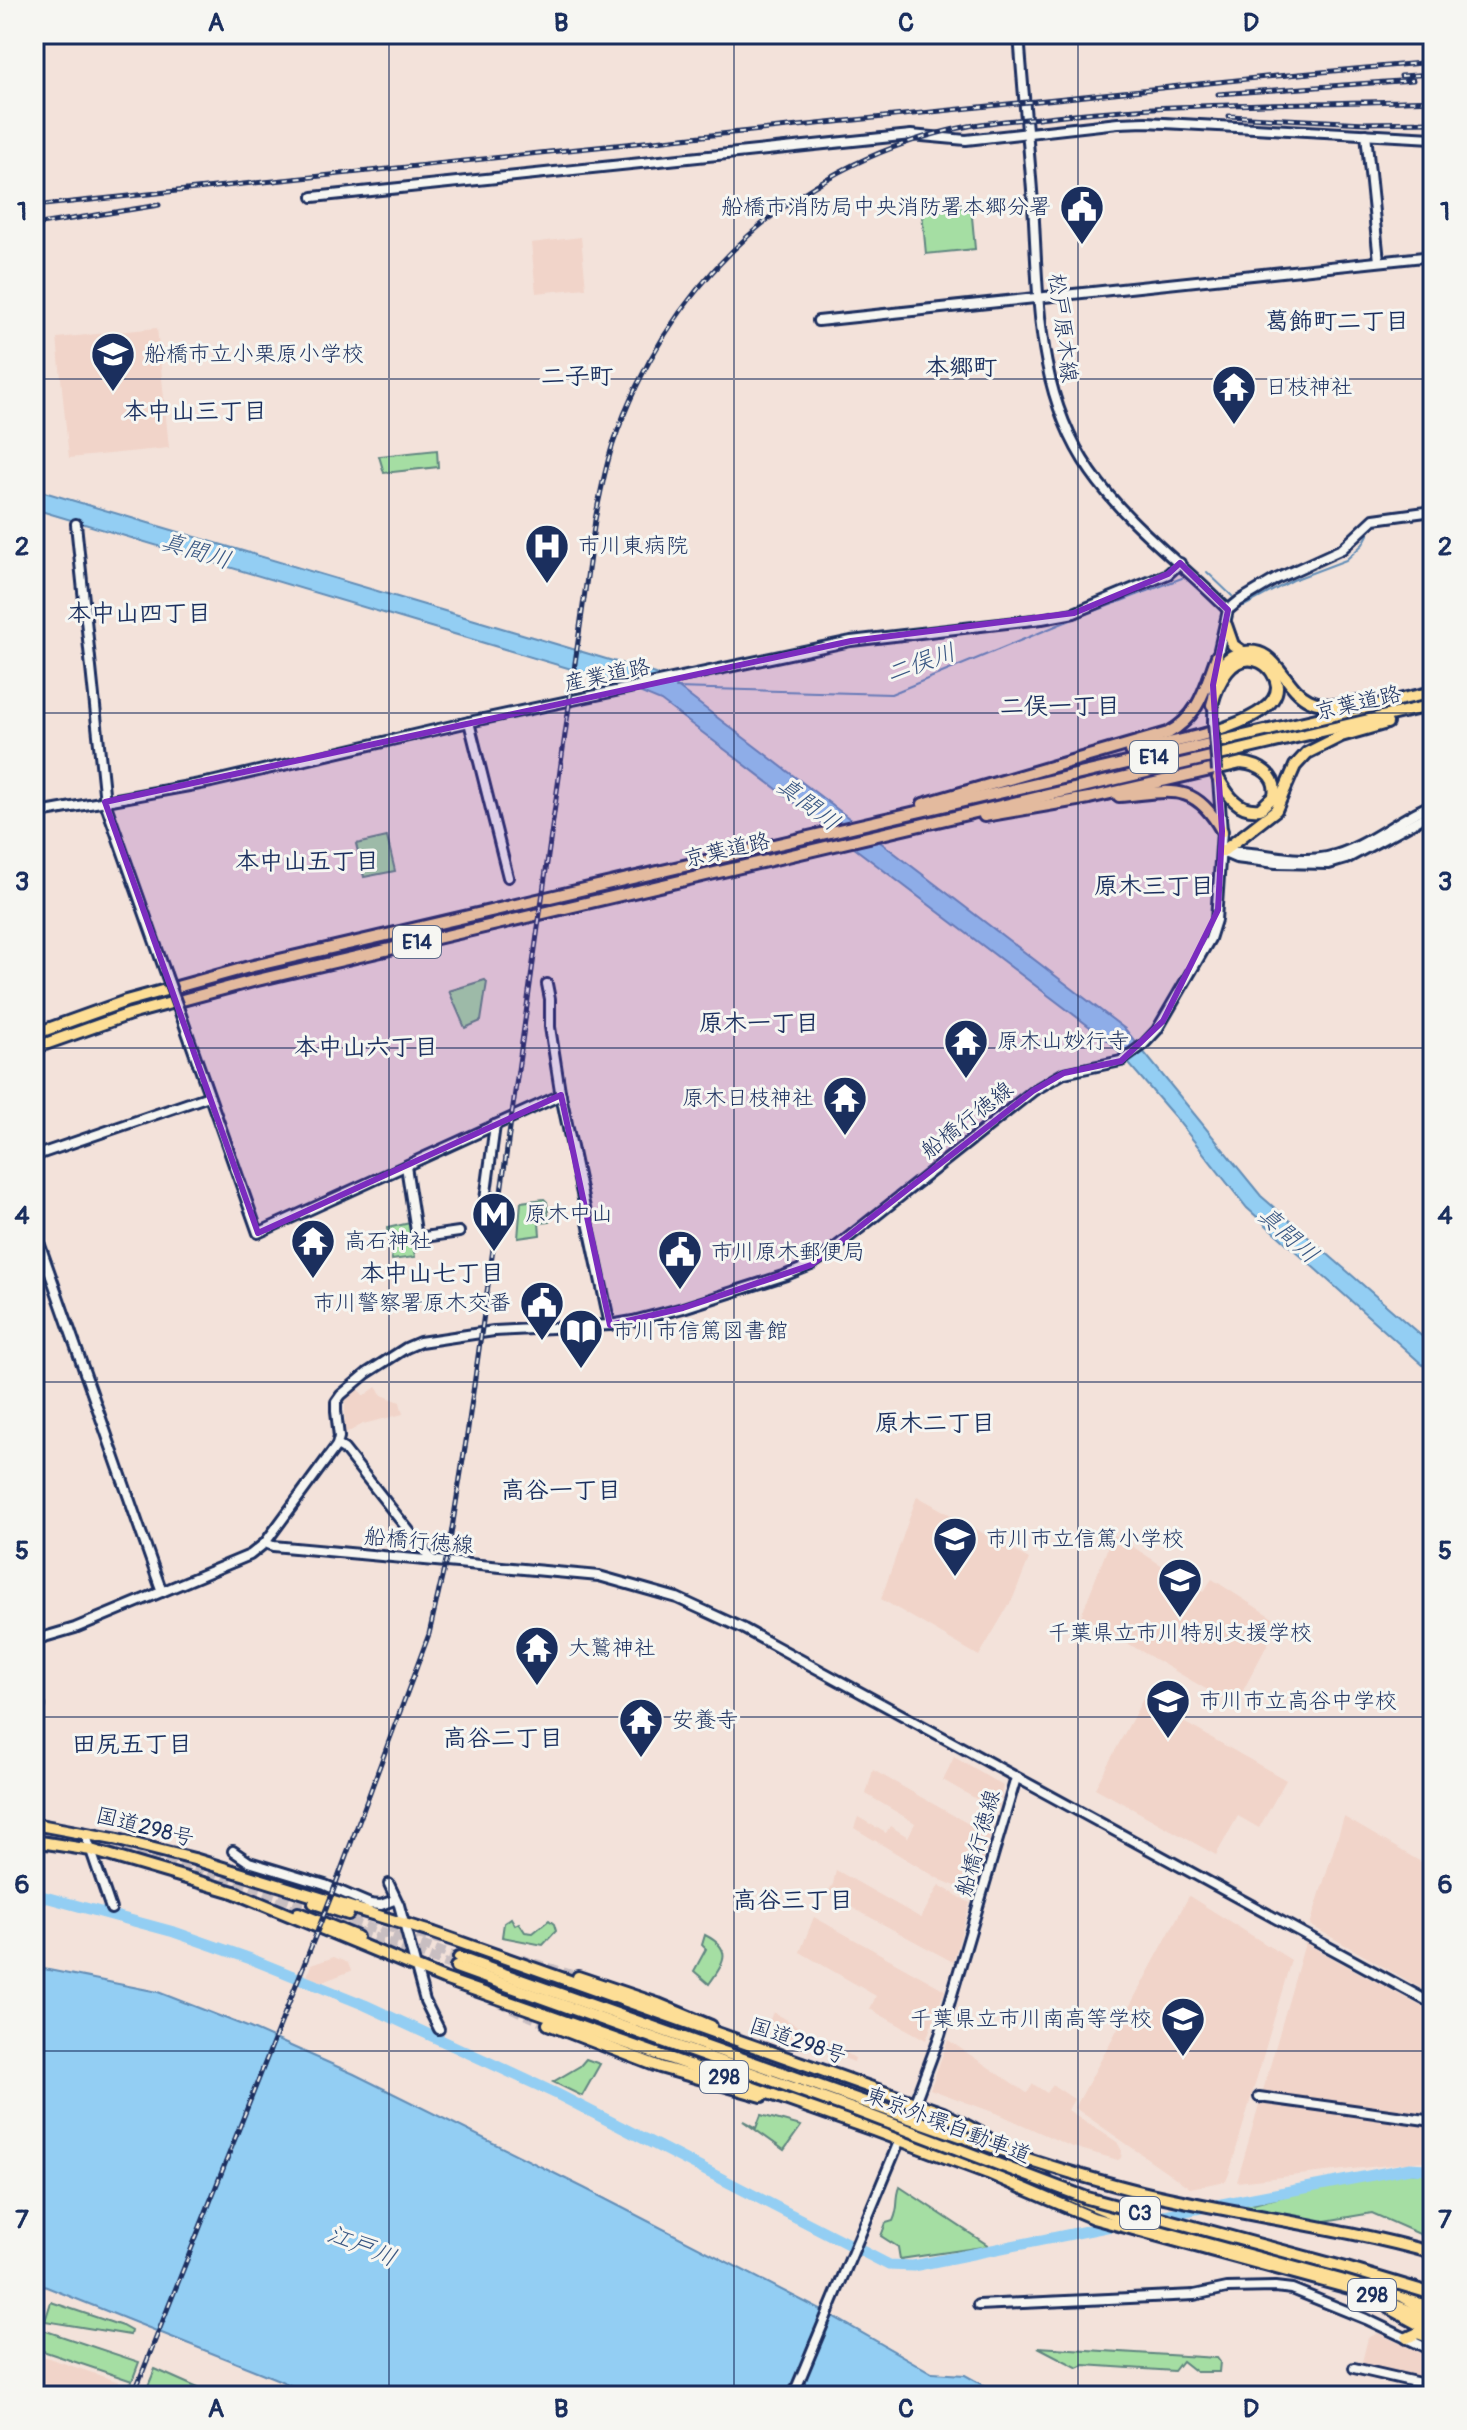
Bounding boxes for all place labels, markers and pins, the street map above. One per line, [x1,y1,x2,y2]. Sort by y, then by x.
public building icon: 船橋市消防局中央消防署本郷分署 [1058,183,1106,246]
place label: 船橋市消防局中央消防署本郷分署 [721,193,1051,221]
school or university icon: 船橋市立小栗原小学校 [89,330,137,393]
place label: 船橋市立小栗原小学校 [144,340,364,368]
temple icon: 日枝神社 [1210,363,1258,426]
place label: 日枝神社 [1265,373,1353,401]
hospital icon: 市川東病院 [523,522,571,585]
place label: 市川東病院 [578,532,688,560]
temple icon: 原木山妙行寺 [942,1017,990,1080]
place label: 原木山妙行寺 [997,1027,1129,1055]
temple icon: 原木日枝神社 [821,1074,869,1137]
place label: 原木日枝神社 [682,1084,814,1112]
metro station icon: 原木中山 [470,1190,518,1253]
place label: 原木中山 [525,1200,613,1228]
temple icon: 高石神社 [289,1217,337,1280]
place label: 高石神社 [344,1227,432,1255]
public building icon: 市川原木郵便局 [656,1228,704,1291]
place label: 市川原木郵便局 [711,1238,865,1266]
public building icon: 市川警察署原木交番 [518,1279,566,1342]
place label: 市川警察署原木交番 [313,1289,511,1317]
library icon: 市川市信篤図書館 [557,1307,605,1370]
place label: 市川市信篤図書館 [612,1317,788,1345]
school or university icon: 市川市立信篤小学校 [931,1515,979,1578]
place label: 市川市立信篤小学校 [986,1525,1184,1553]
school or university icon: 千葉県立市川特別支援学校 [1156,1556,1204,1619]
place label: 千葉県立市川特別支援学校 [1048,1619,1312,1647]
temple icon: 大鷲神社 [513,1624,561,1687]
place label: 大鷲神社 [568,1634,656,1662]
school or university icon: 市川市立高谷中学校 [1144,1677,1192,1740]
place label: 市川市立高谷中学校 [1199,1687,1397,1715]
temple icon: 安養寺 [617,1696,665,1759]
place label: 安養寺 [672,1706,738,1734]
school or university icon: 千葉県立市川南高等学校 [1159,1995,1207,2058]
place label: 千葉県立市川南高等学校 [910,2005,1152,2033]

